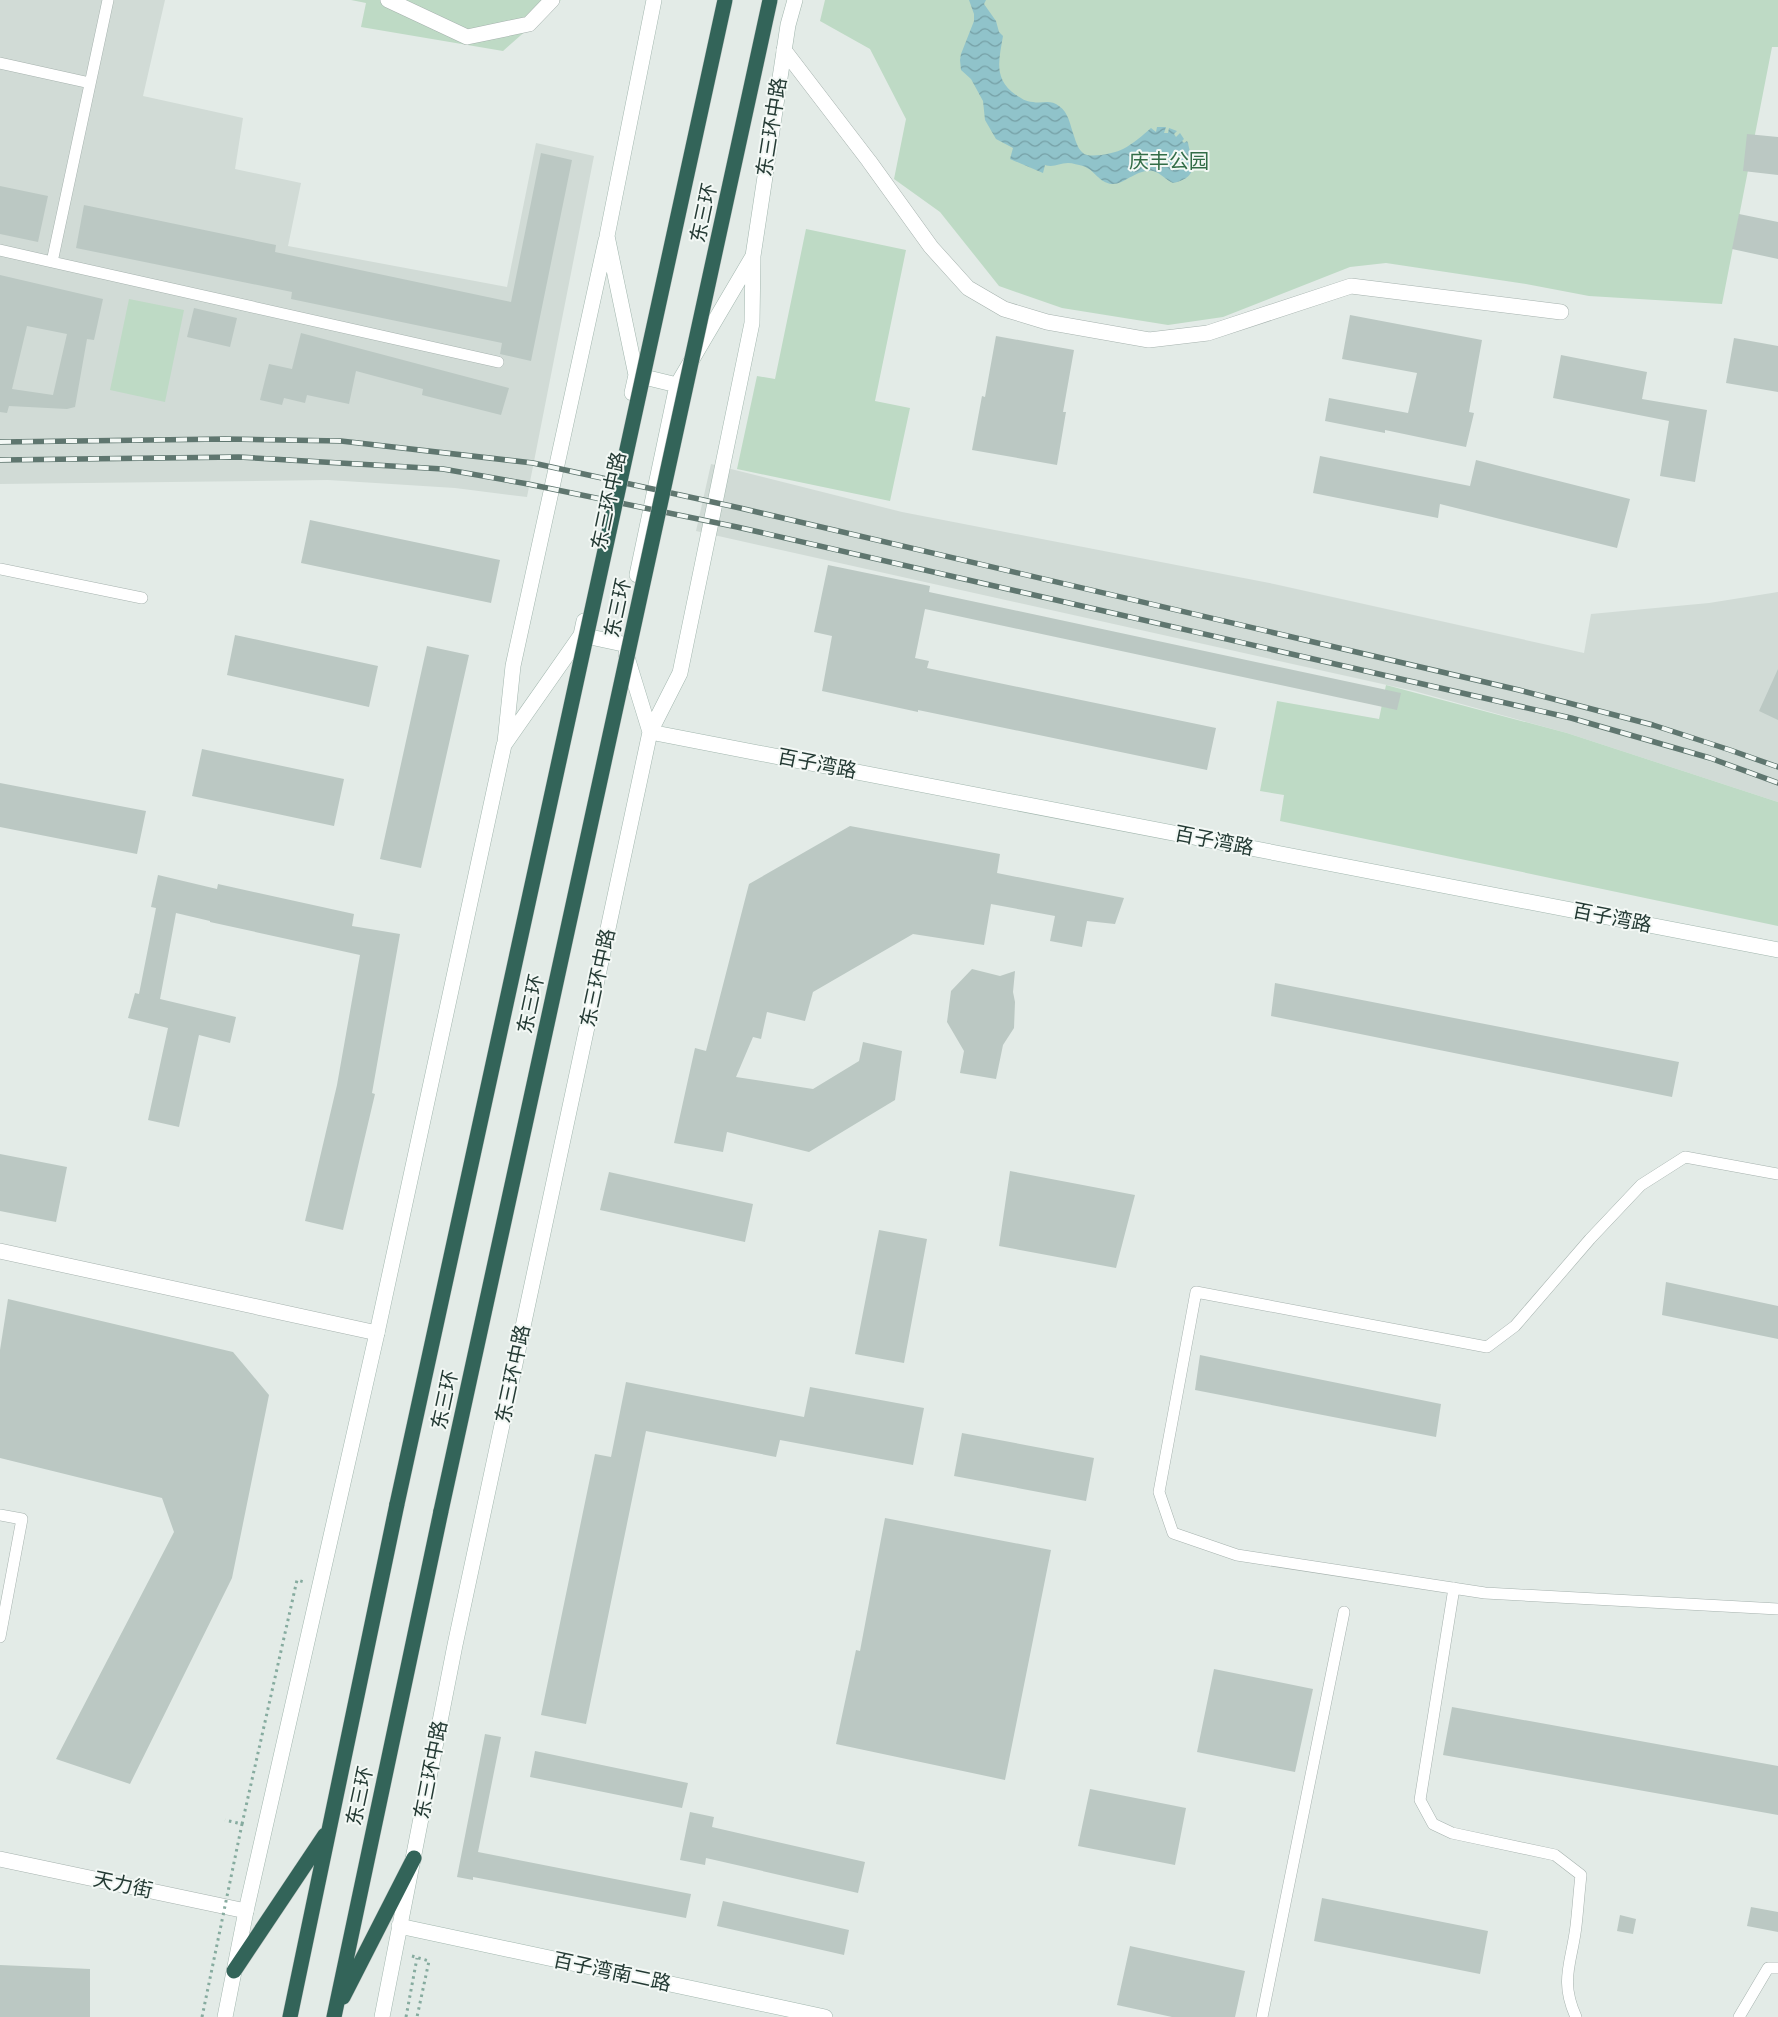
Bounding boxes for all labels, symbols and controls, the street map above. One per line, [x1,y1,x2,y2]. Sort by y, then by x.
street label: 东三环中路 [750,75,794,179]
park label: 庆丰公园 [1129,147,1209,176]
street label: 东三环 [684,181,724,245]
street label: 东三环中路 [584,449,634,553]
street label: 东三环 [598,576,638,640]
street label: 百子湾路 [775,742,859,786]
street label: 百子湾路 [1172,819,1256,863]
street label: 百子湾路 [1570,896,1654,940]
street label: 东三环中路 [573,926,623,1030]
street label: 东三环 [511,972,551,1036]
street label: 东三环中路 [488,1322,538,1426]
street label: 东三环 [425,1368,465,1432]
street label: 东三环中路 [407,1718,455,1822]
street label: 东三环 [340,1764,380,1828]
street label: 天力街 [91,1865,155,1905]
street label: 百子湾南二路 [550,1945,674,1999]

